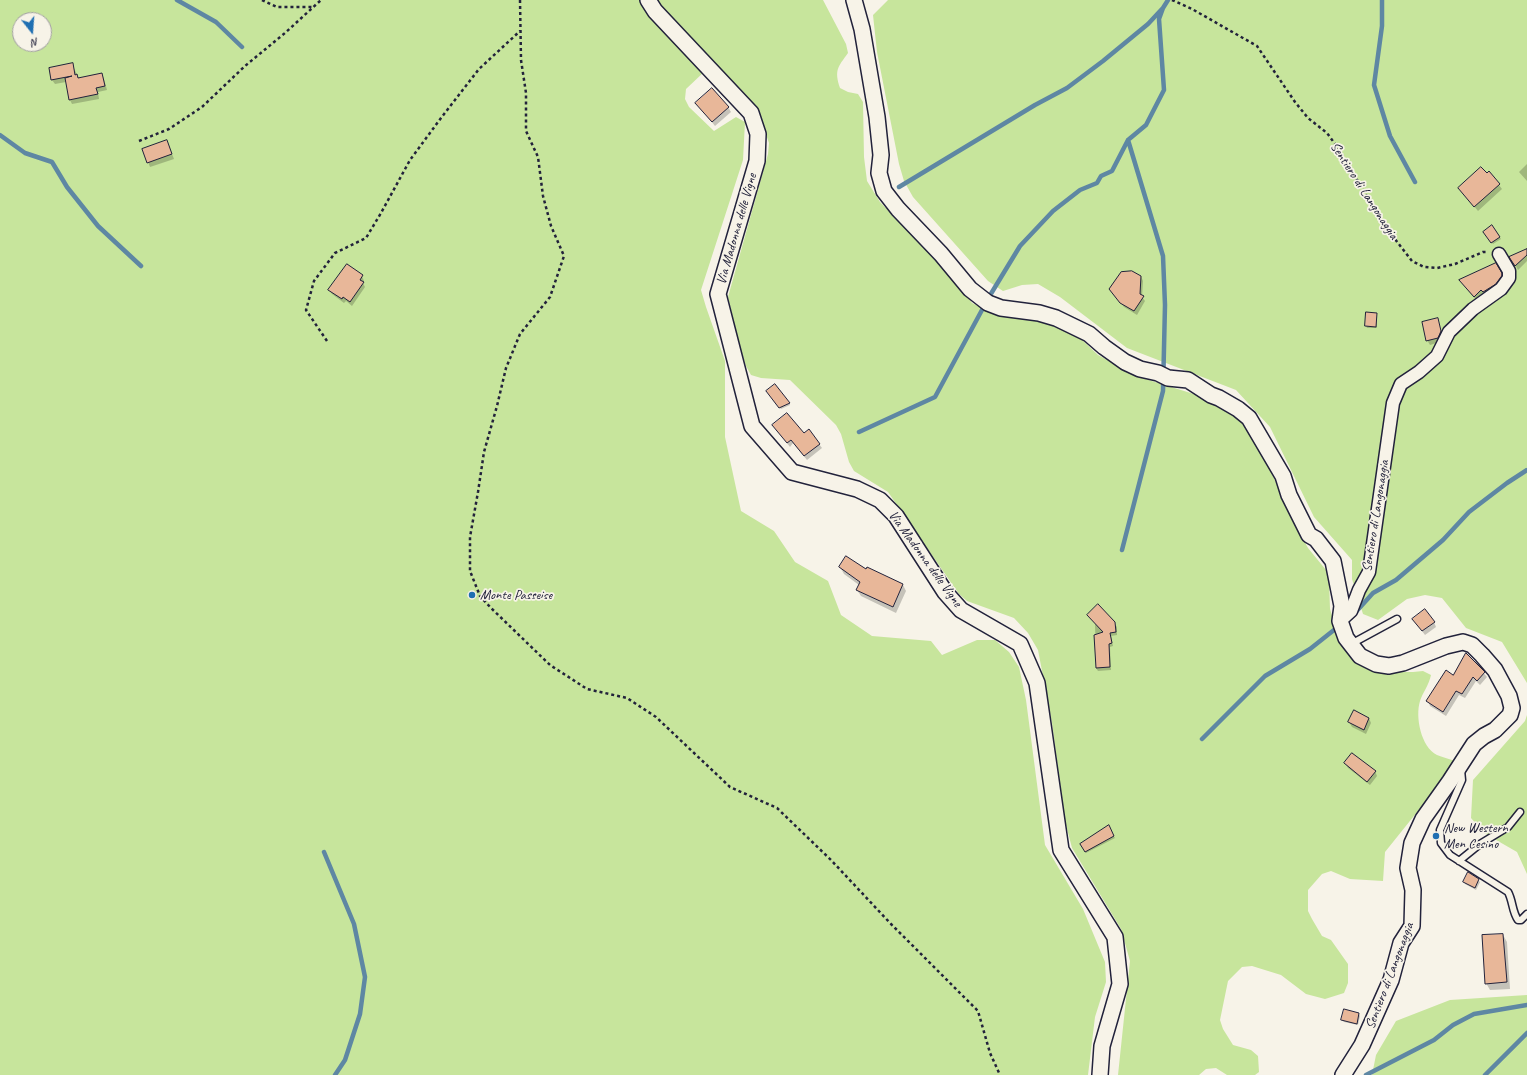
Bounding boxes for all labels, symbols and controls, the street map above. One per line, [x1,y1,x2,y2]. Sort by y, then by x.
north arrow [12,12,52,52]
text: N [30,35,41,50]
street label: Sentiero di Langonaggia [1326,139,1402,243]
street label: Via Madonna delle Vigne [713,171,761,287]
street label: Sentiero di Langonaggia [1359,459,1393,573]
street label: Via Madonna delle Vigne [884,508,966,610]
place label: Monte Passeise [480,587,552,603]
marker: Monte Passeise [467,590,477,600]
place label: New Western Men Cesino [1444,820,1508,852]
marker: New Western Men Cesino [1431,831,1441,841]
street label: Sentiero di Langonaggia [1362,920,1418,1032]

